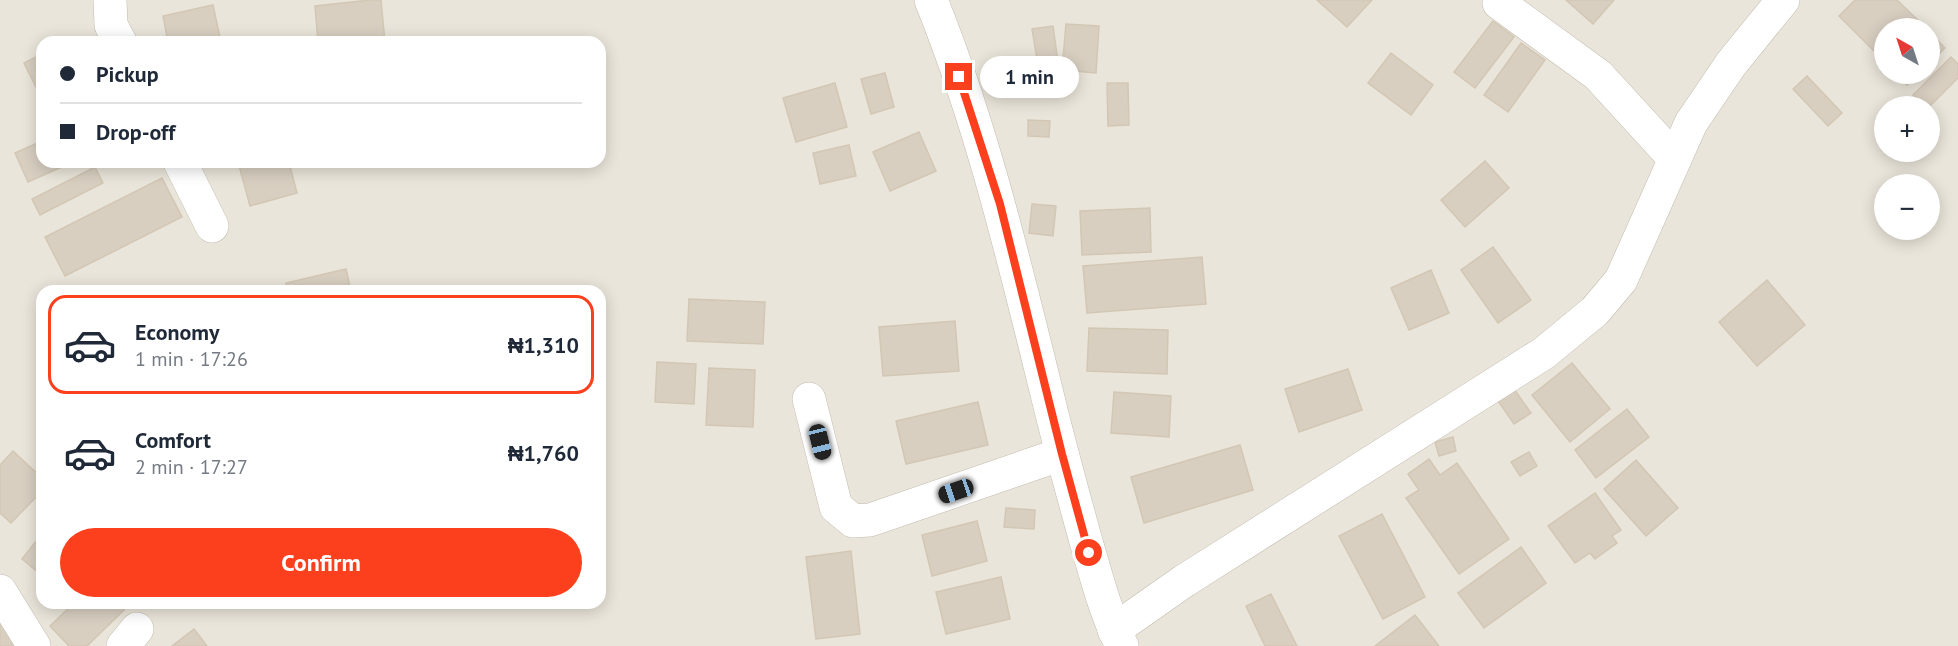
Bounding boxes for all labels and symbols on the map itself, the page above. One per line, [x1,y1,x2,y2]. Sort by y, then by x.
north arrow [1874,18,1940,84]
callout: 1 min [980,56,1079,98]
route end [945,63,972,90]
car [807,422,833,462]
car [936,477,976,505]
route start [1075,539,1102,566]

